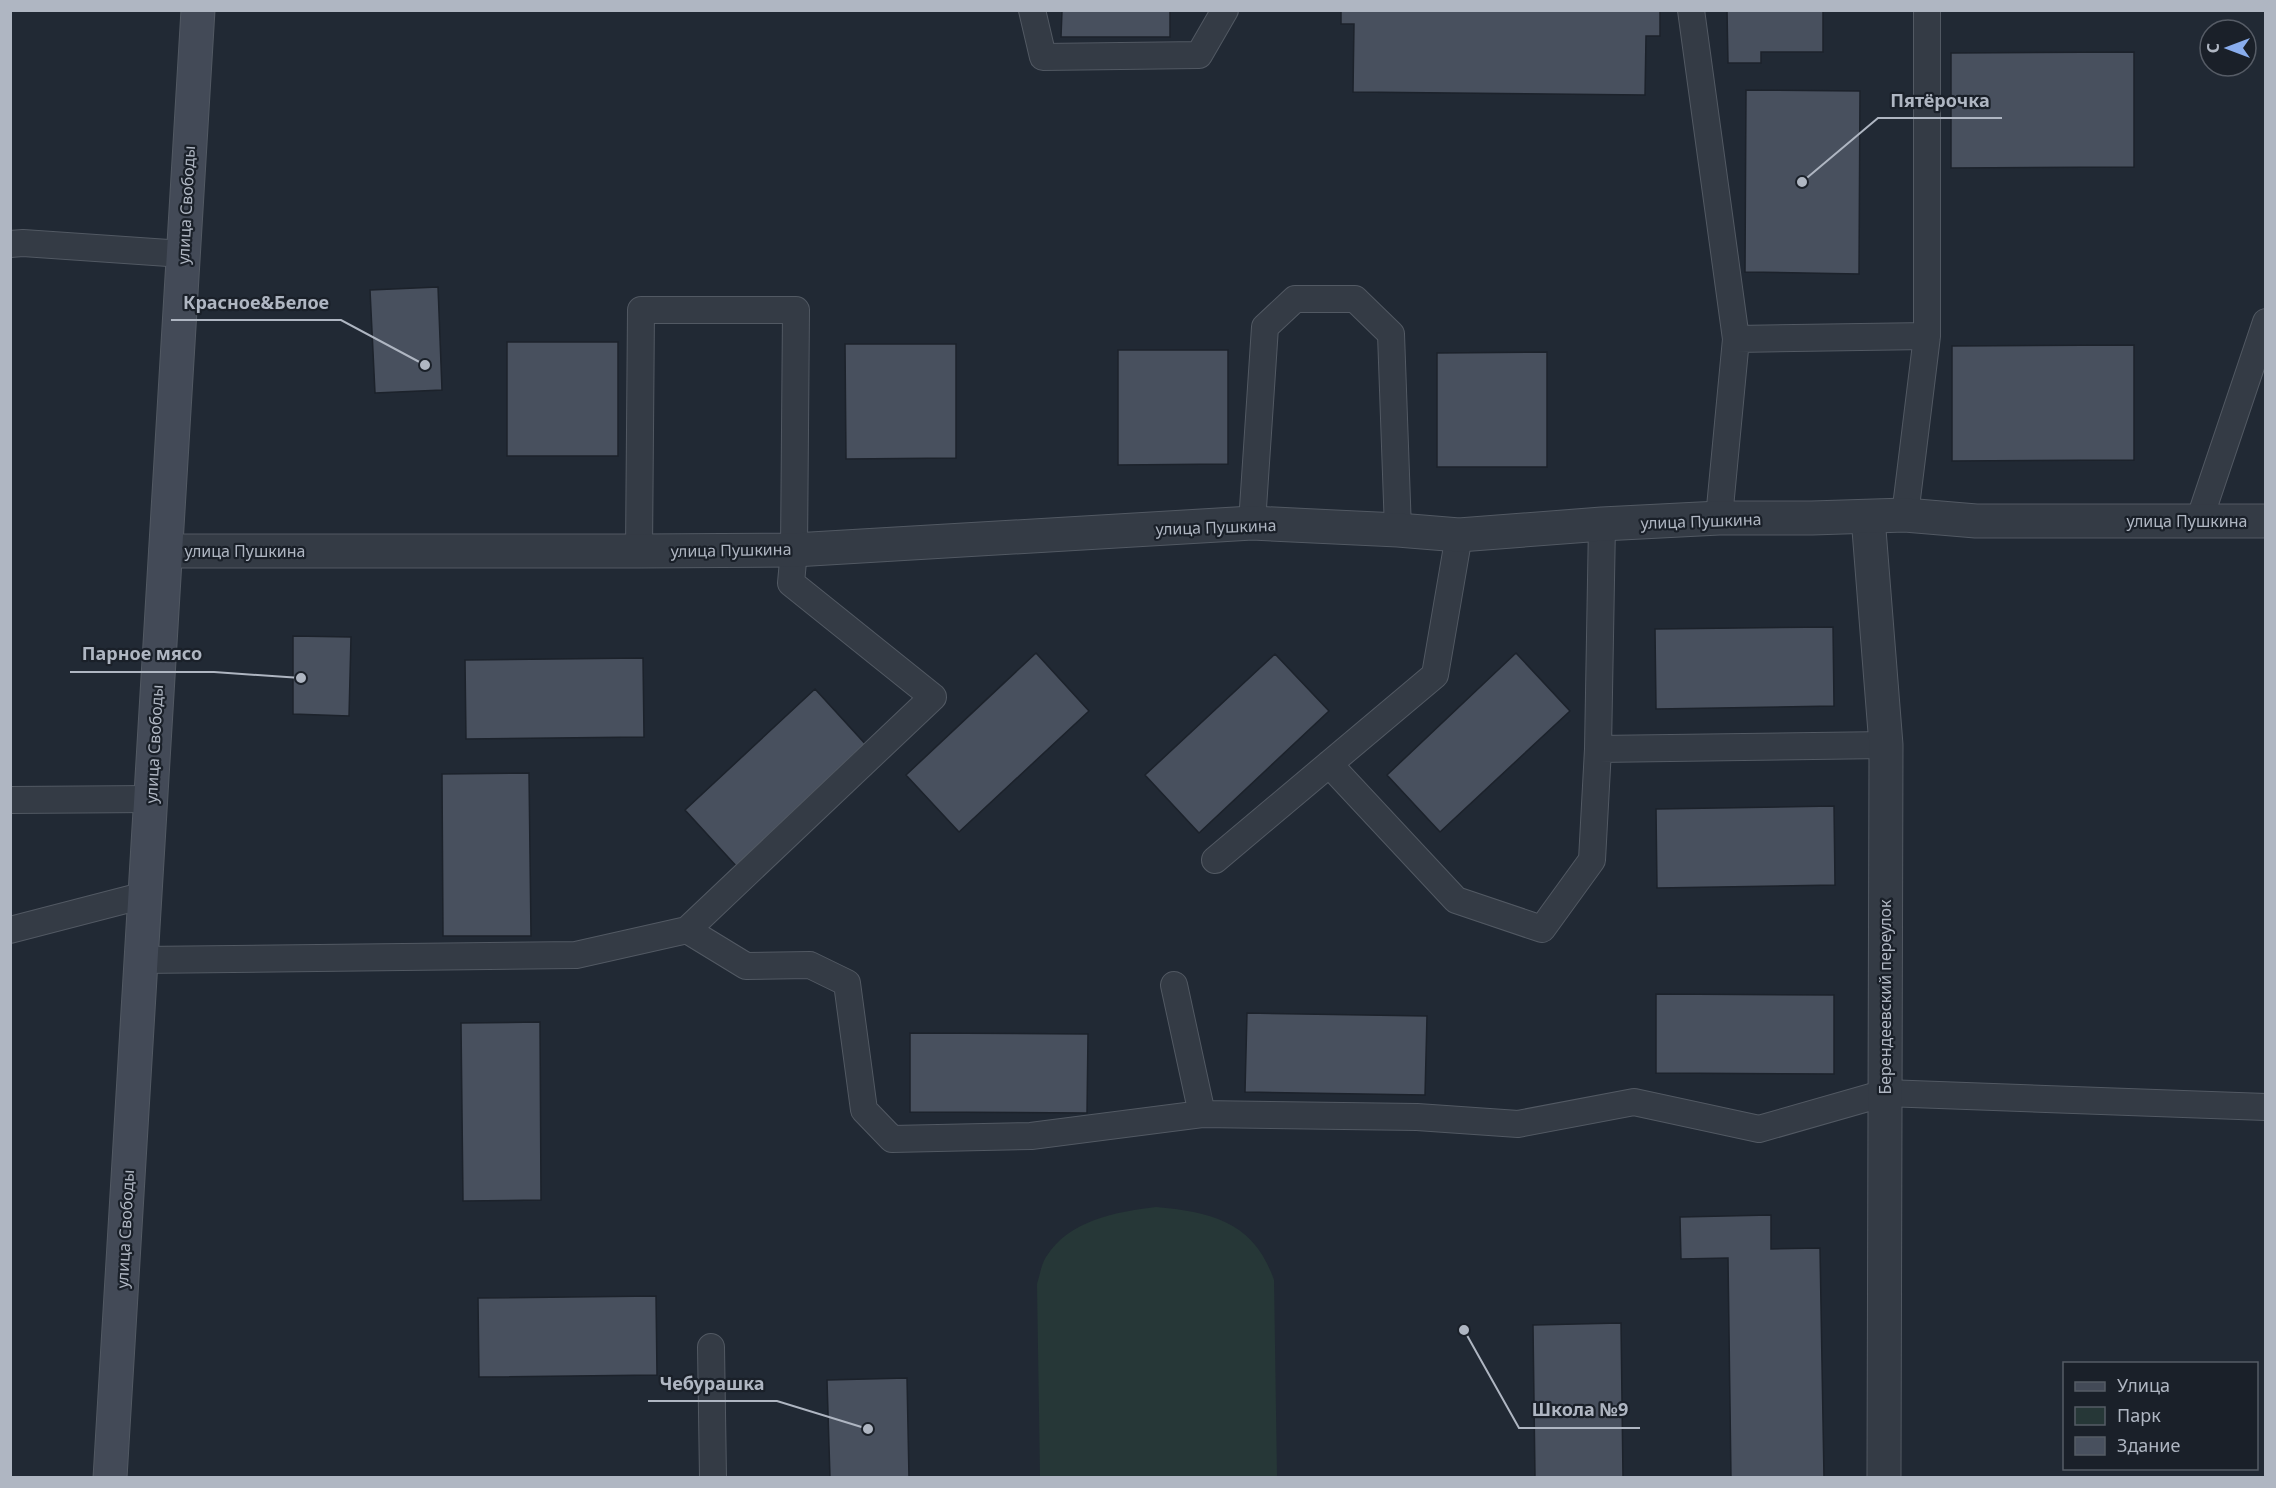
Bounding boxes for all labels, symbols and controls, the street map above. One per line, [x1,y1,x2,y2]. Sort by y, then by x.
north arrow [2198,18,2258,78]
text: С [2202,43,2224,53]
callout: Пятёрочка [1878,82,2002,118]
text: Пятёрочка [1890,88,1990,112]
street label: улица Свободы [172,145,200,265]
callout: Красное&Белое [171,284,341,320]
text: Красное&Белое [183,290,329,314]
street label: улица Пушкина [1640,508,1762,534]
street label: улица Пушкина [2127,510,2247,532]
street label: улица Пушкина [1155,514,1277,540]
street label: улица Пушкина [670,538,792,562]
street label: улица Пушкина [185,540,305,562]
callout: Парное мясо [70,636,214,672]
text: Парное мясо [82,641,202,665]
street label: улица Свободы [140,684,168,804]
street label: Берендеевский переулок [1874,899,1896,1095]
street label: улица Свободы [111,1169,139,1289]
legend [2063,1362,2258,1470]
callout: Чебурашка [648,1365,777,1401]
text: Чебурашка [659,1371,765,1395]
text: Улица [2117,1373,2170,1397]
callout: Школа №9 [1519,1392,1640,1428]
text: Школа №9 [1532,1397,1628,1421]
text: Парк [2117,1403,2161,1427]
text: Здание [2117,1433,2181,1457]

